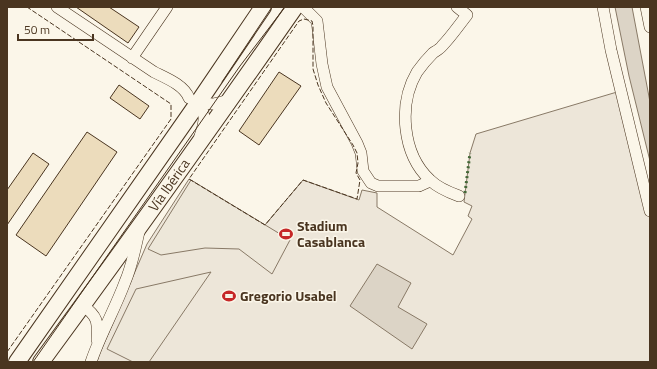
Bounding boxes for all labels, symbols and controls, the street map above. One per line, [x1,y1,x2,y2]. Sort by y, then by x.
scale bar [18,16,93,42]
text: 50 m [24,20,50,39]
street label: Vía Ibérica [143,154,194,215]
place label: Stadium Casablanca [297,215,365,252]
sports icon: Stadium Casablanca [278,226,294,242]
place label: Gregorio Usabel [240,285,337,306]
sports icon: Gregorio Usabel [221,288,237,304]

